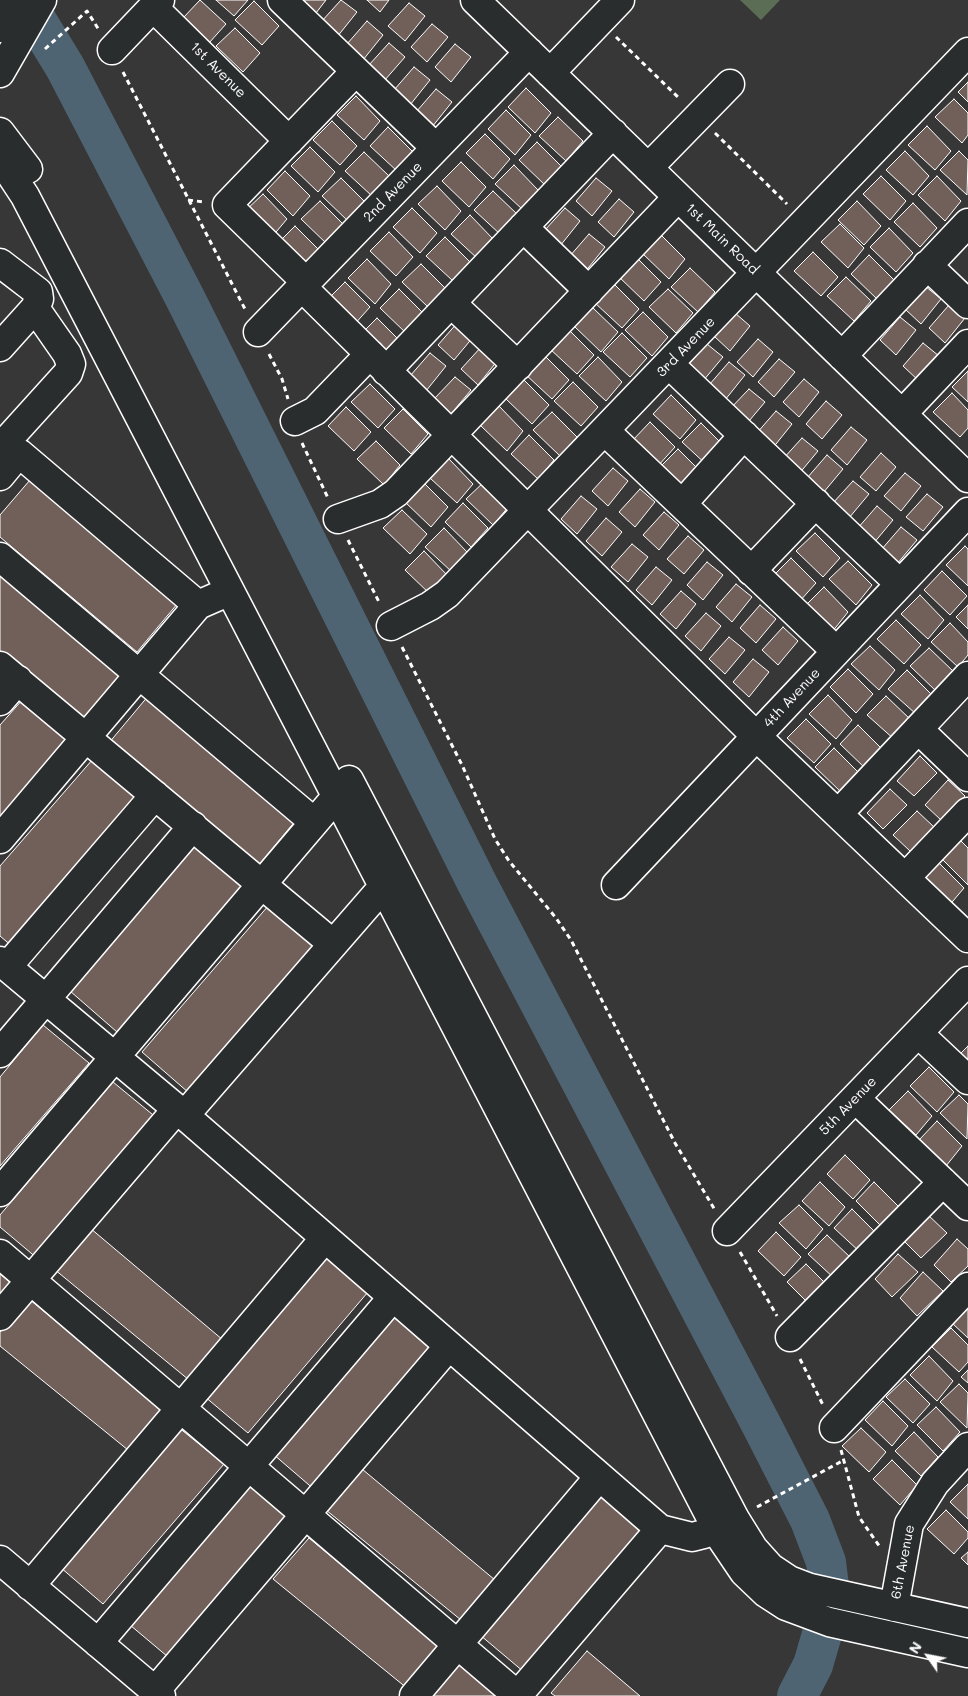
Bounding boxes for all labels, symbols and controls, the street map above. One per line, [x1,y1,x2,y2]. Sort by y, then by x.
street label: 1st Avenue [187,39,249,101]
street label: 2nd Avenue [360,158,426,226]
street label: 1st Main Road [682,200,762,278]
street label: 3rd Avenue [653,313,719,381]
street label: 4th Avenue [760,665,824,731]
street label: 5th Avenue [816,1073,880,1139]
street label: 6th Avenue [888,1523,918,1601]
north arrow [903,1631,953,1681]
text: N [904,1638,926,1657]

